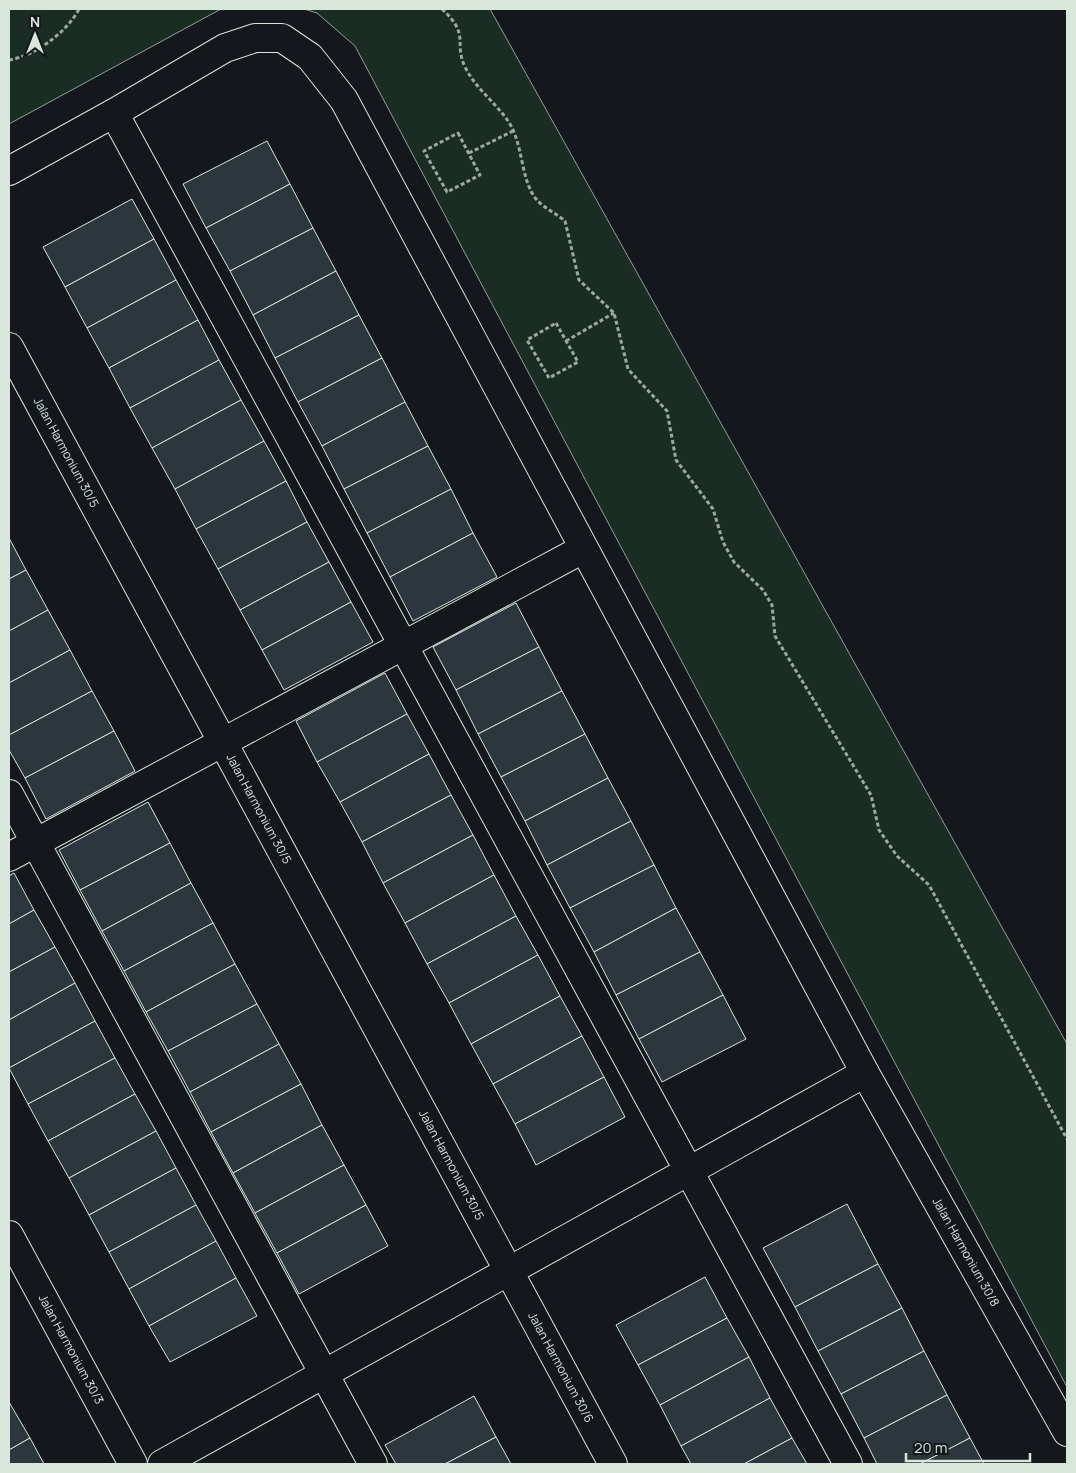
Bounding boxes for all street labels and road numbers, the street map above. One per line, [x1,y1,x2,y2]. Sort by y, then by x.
street label: Jalan Harmonium 30/5 [30,394,103,511]
street label: Jalan Harmonium 30/5 [222,750,296,867]
street label: Jalan Harmonium 30/5 [415,1107,489,1223]
street label: Jalan Harmonium 30/8 [929,1194,1004,1310]
street label: Jalan Harmonium 30/3 [35,1291,108,1407]
street label: Jalan Harmonium 30/6 [524,1309,598,1425]

